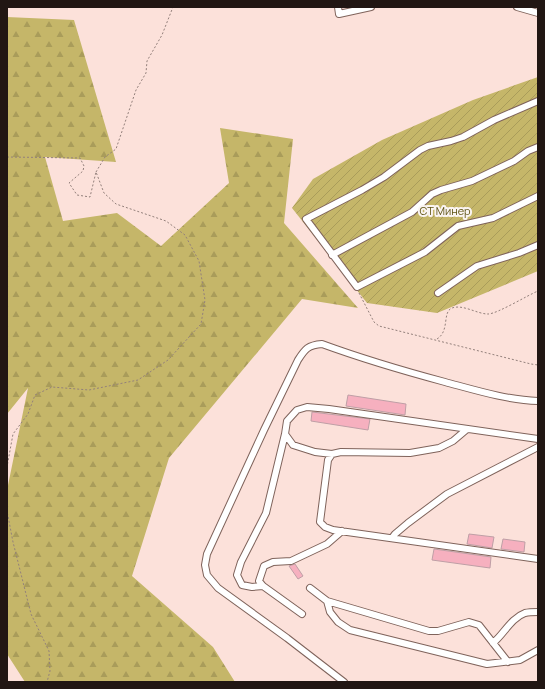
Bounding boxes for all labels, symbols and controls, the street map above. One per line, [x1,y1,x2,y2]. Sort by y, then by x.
park label: СТ Минер [419,203,471,218]

